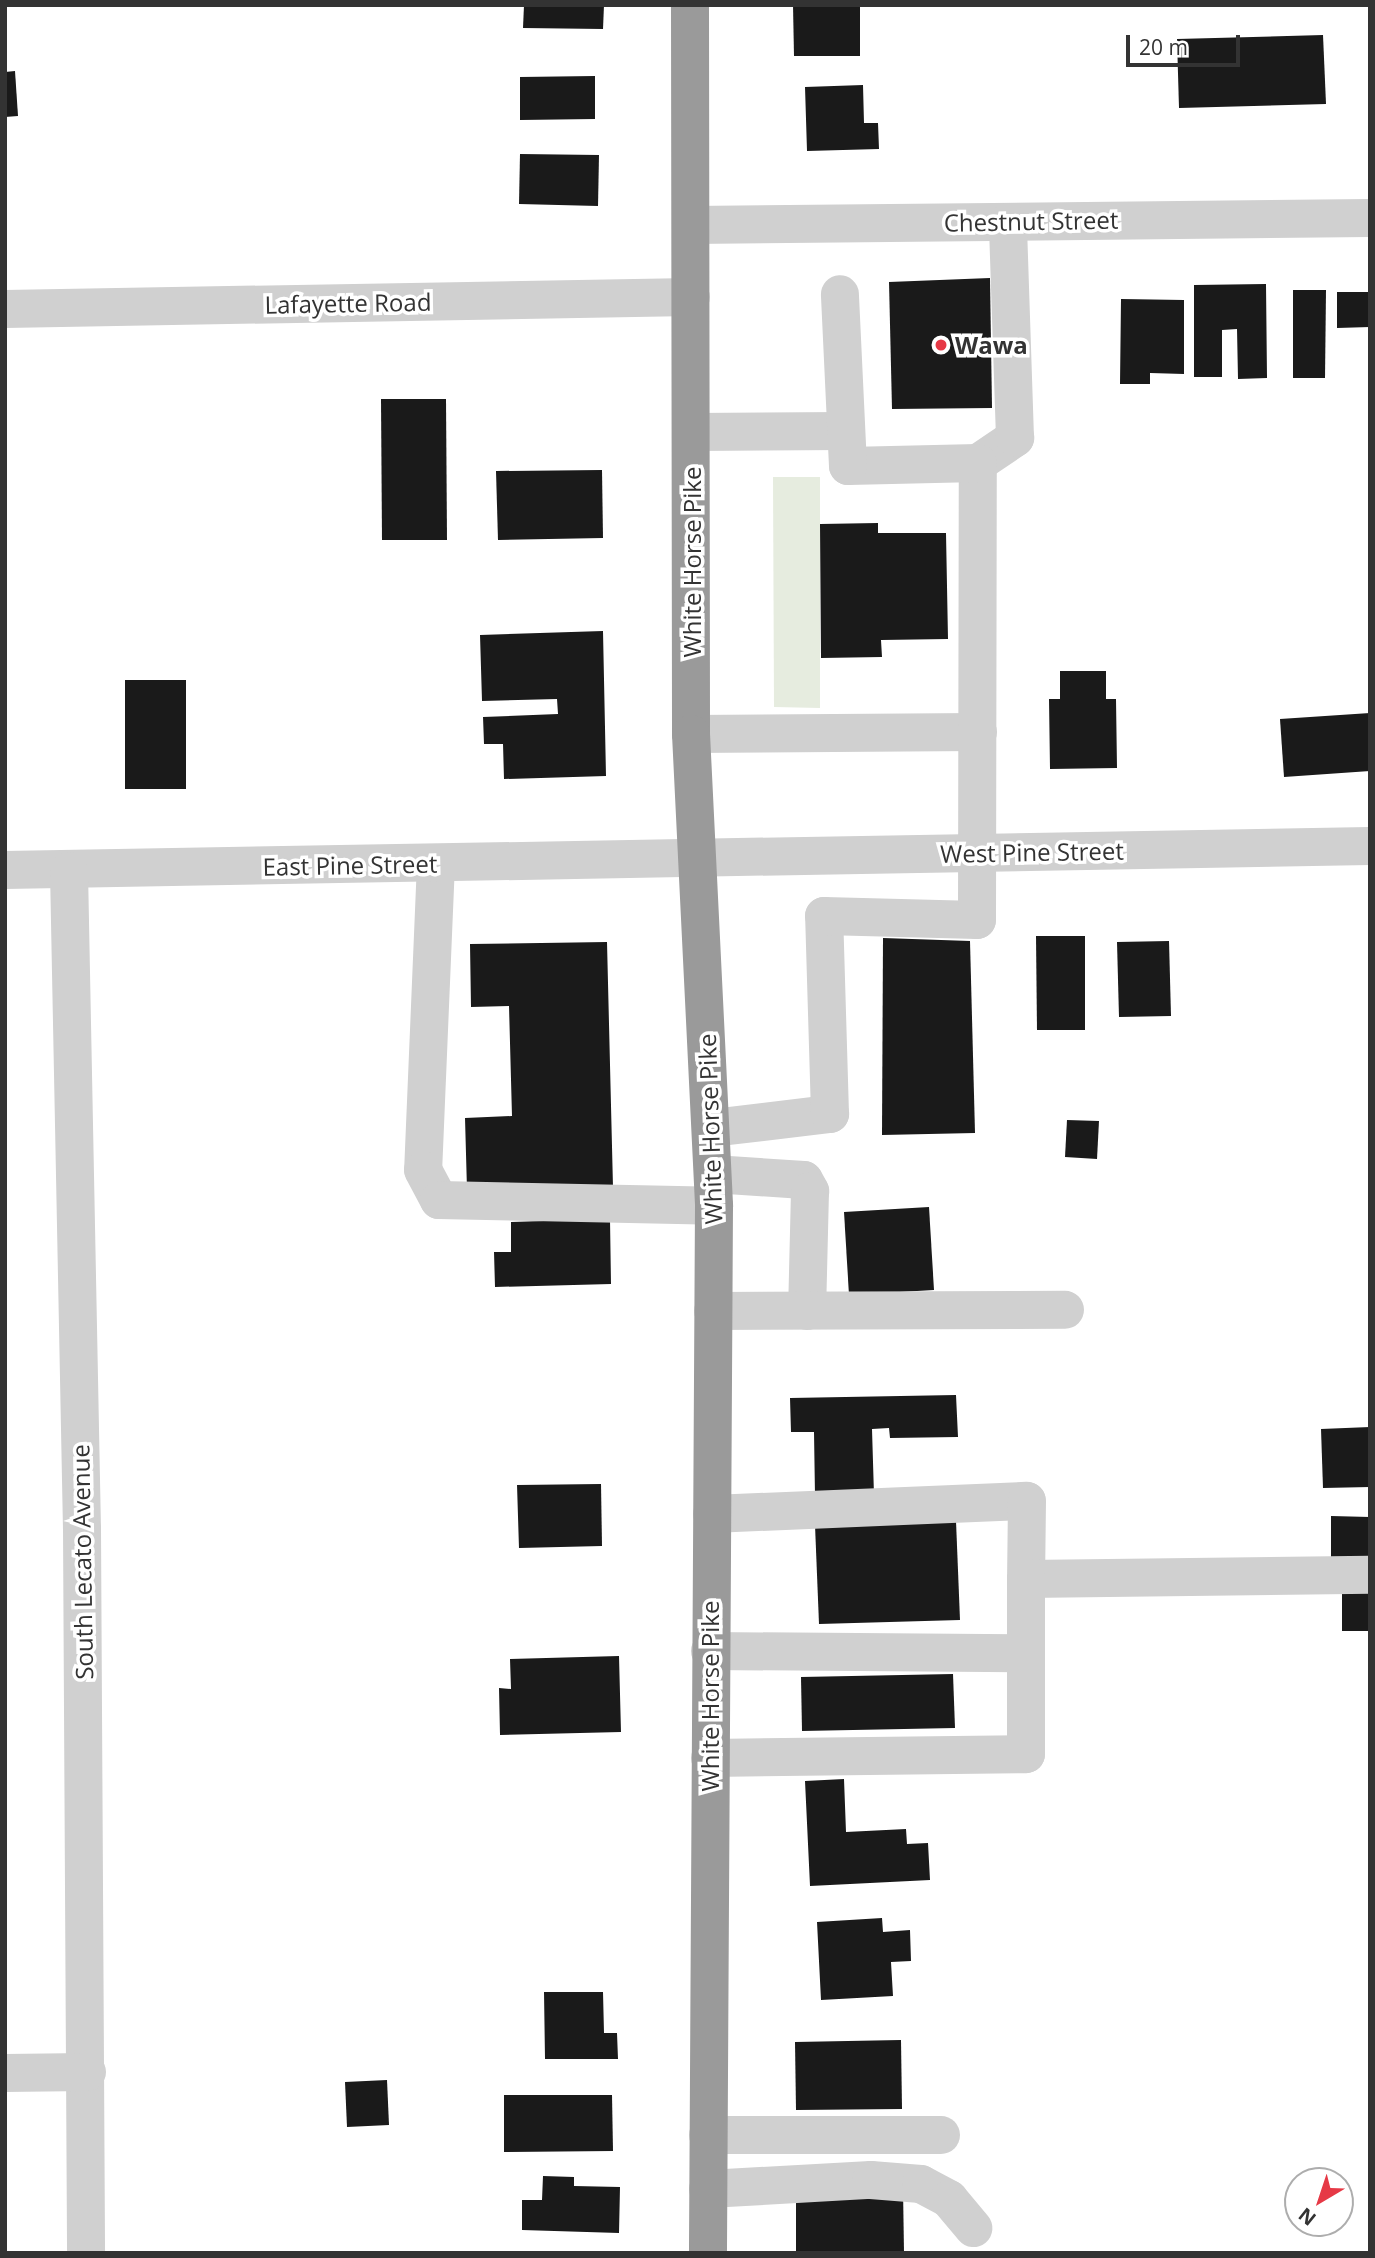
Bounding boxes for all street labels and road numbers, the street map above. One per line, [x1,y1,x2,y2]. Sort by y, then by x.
street label: Chestnut Street [943,205,1119,237]
street label: Lafayette Road [264,287,432,319]
street label: White Horse Pike [678,467,706,657]
street label: West Pine Street [940,836,1124,868]
street label: East Pine Street [262,849,438,881]
street label: White Horse Pike [692,1033,728,1225]
street label: South Lecato Avenue [66,1444,98,1680]
street label: White Horse Pike [696,1601,724,1791]

